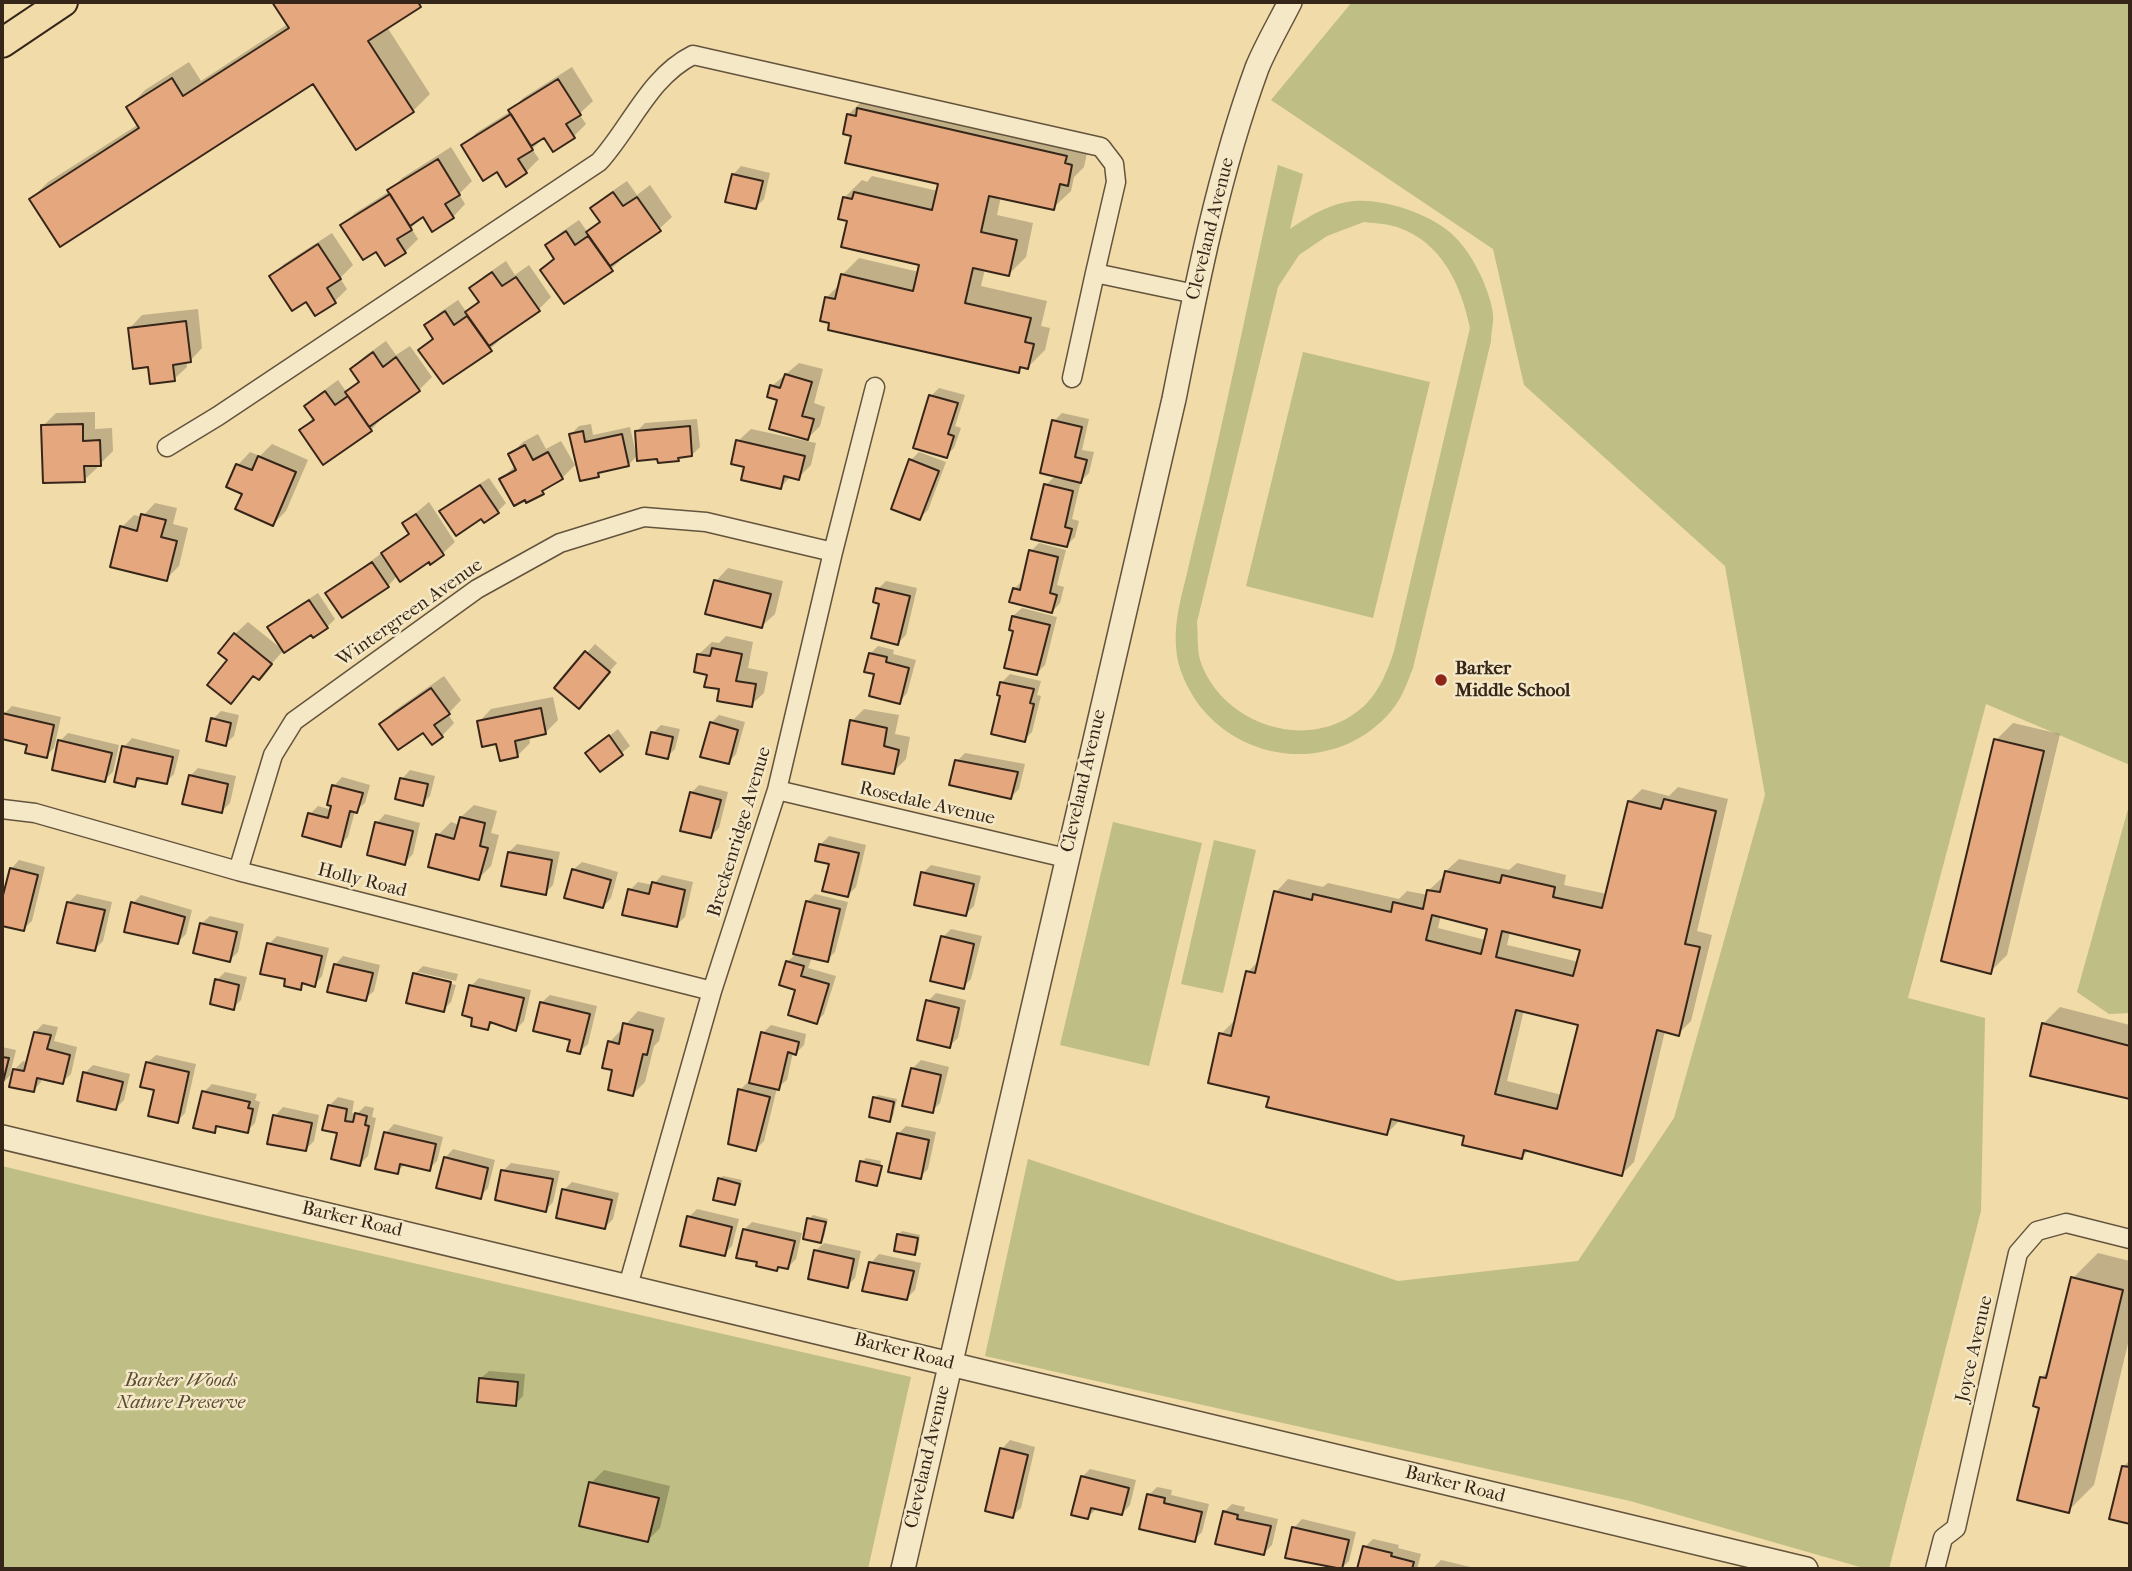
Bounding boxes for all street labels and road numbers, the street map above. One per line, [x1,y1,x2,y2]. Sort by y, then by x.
street label: Cleveland Avenue [1182,155,1240,303]
street label: Wintergreen Avenue [333,554,487,672]
street label: Cleveland Avenue [1056,707,1112,855]
street label: Breckenridge Avenue [703,744,777,920]
street label: Rosedale Avenue [857,777,997,831]
street label: Holly Road [315,859,409,903]
street label: Barker Road [300,1197,404,1243]
street label: Joyce Avenue [1952,1293,1998,1405]
street label: Barker Road [852,1329,956,1375]
street label: Cleveland Avenue [900,1383,956,1531]
street label: Barker Road [1403,1462,1507,1508]

